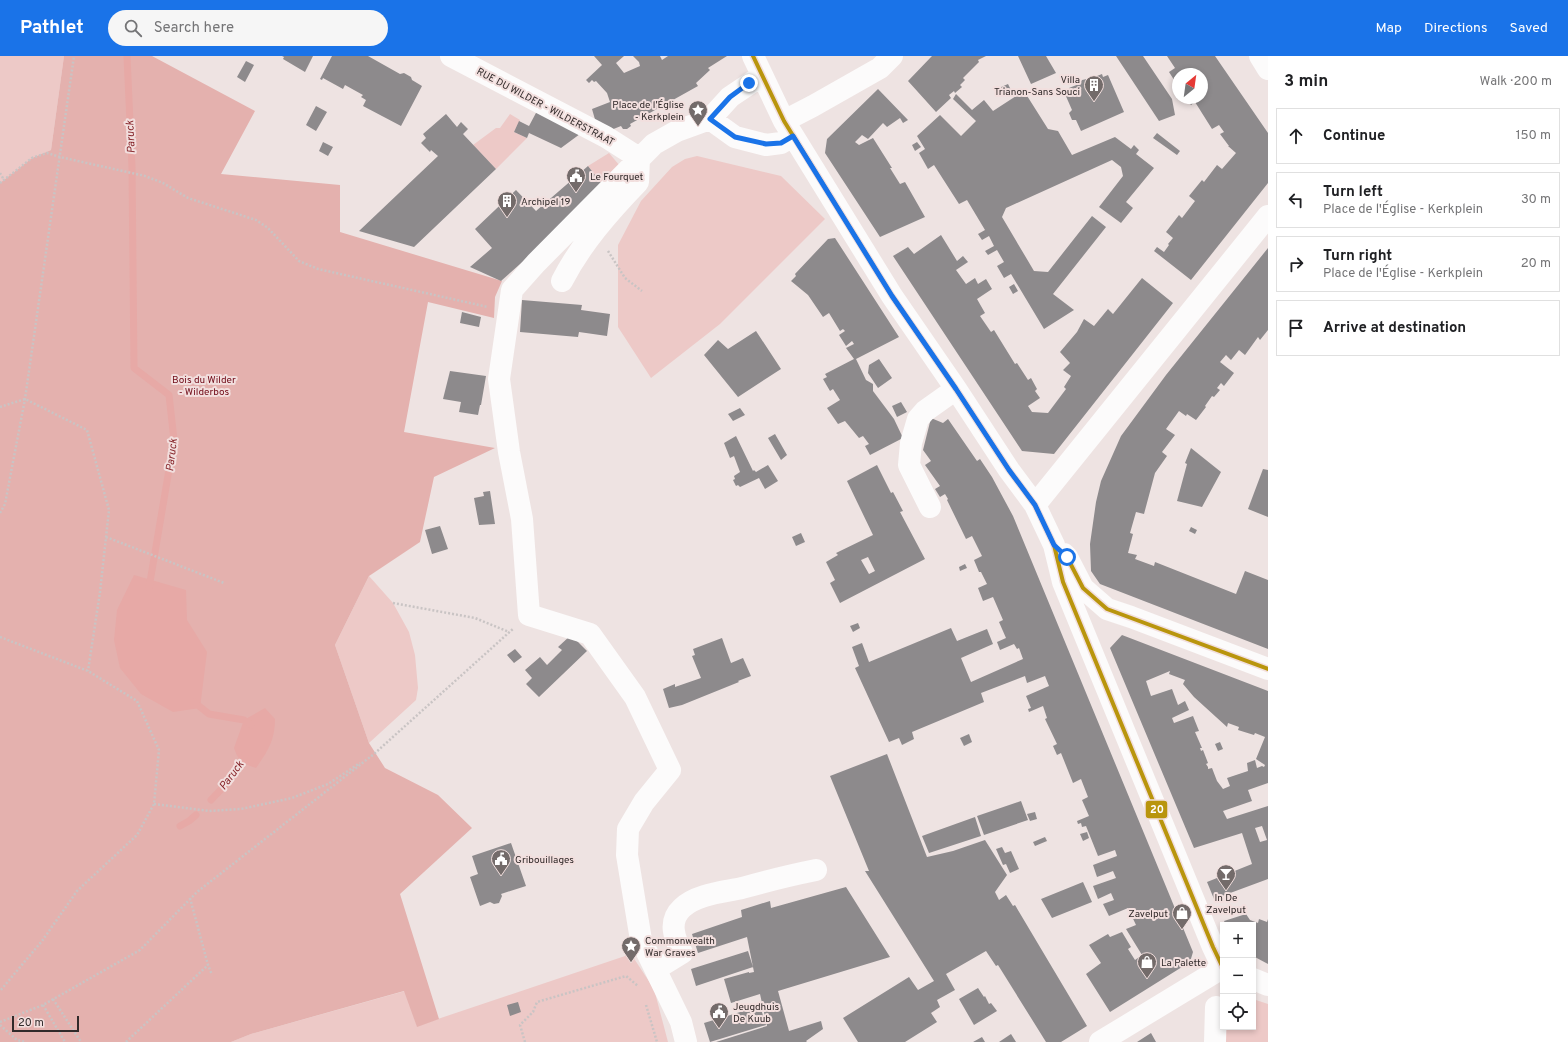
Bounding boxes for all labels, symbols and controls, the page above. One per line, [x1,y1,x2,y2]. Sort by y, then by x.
search box [108,10,388,46]
text: Pathlet [20,16,84,40]
icon: search [122,17,144,39]
text: Search here [154,19,234,38]
text: Map [1376,20,1402,37]
text: Directions [1424,20,1488,37]
text: Saved [1510,20,1548,37]
street label: RUE DU WILDER - WILDERSTRAAT [474,65,617,149]
north arrow [1172,68,1208,104]
text: 3 min [1284,71,1328,93]
route end [740,74,758,92]
place label: Villa Trianon-Sans Souci [994,74,1080,99]
building icon: Villa Trianon-Sans Souci [1083,74,1105,102]
text: Walk · 200 m [1480,74,1552,90]
place label: Place de l'Église - Kerkplein [612,99,684,124]
place icon: Place de l'Église - Kerkplein [687,99,709,127]
water label: Paruck [123,120,139,154]
icon: ahead [1285,125,1307,147]
text: Continue [1323,127,1385,146]
text: 150 m [1516,128,1551,144]
public building icon: Le Fourquet [565,165,587,193]
place label: Le Fourquet [590,171,644,184]
text: Turn left [1323,183,1383,202]
icon: left [1285,189,1307,211]
building icon: Archipel 19 [496,190,518,218]
text: 30 m [1521,192,1551,208]
place label: Archipel 19 [521,196,570,209]
text: Place de l'Église - Kerkplein [1323,202,1483,218]
text: Turn right [1323,247,1392,266]
icon: right [1285,253,1307,275]
text: 20 m [1521,256,1551,272]
text: Place de l'Église - Kerkplein [1323,266,1483,282]
icon: arrive [1285,317,1307,339]
text: Arrive at destination [1323,319,1466,338]
park label: Bois du Wilder - Wilderbos [172,374,236,399]
water label: Paruck [163,437,181,472]
route start [1058,548,1076,566]
water label: Paruck [216,758,248,793]
line badge: 20 [1145,800,1168,819]
text: 20 [1150,803,1164,817]
public building icon: Gribouillages [490,848,512,876]
place label: Gribouillages [515,854,574,867]
bar icon: In De Zavelput [1215,863,1237,891]
place label: In De Zavelput [1206,892,1246,917]
shop icon: Zavelput [1171,902,1193,930]
place label: Zavelput [1128,908,1168,921]
map controls [1220,922,1256,1030]
button: + [1220,922,1256,958]
place icon: Commonwealth War Graves [620,935,642,963]
place label: Commonwealth War Graves [645,935,715,960]
shop icon: La Palette [1136,951,1158,979]
place label: La Palette [1161,957,1206,970]
button: − [1220,958,1256,994]
button: locate [1220,994,1256,1030]
public building icon: Jeugdhuis De Kuub [708,1001,730,1029]
place label: Jeugdhuis De Kuub [733,1001,779,1026]
scale bar [12,1014,79,1033]
text: 20 m [18,1016,44,1030]

